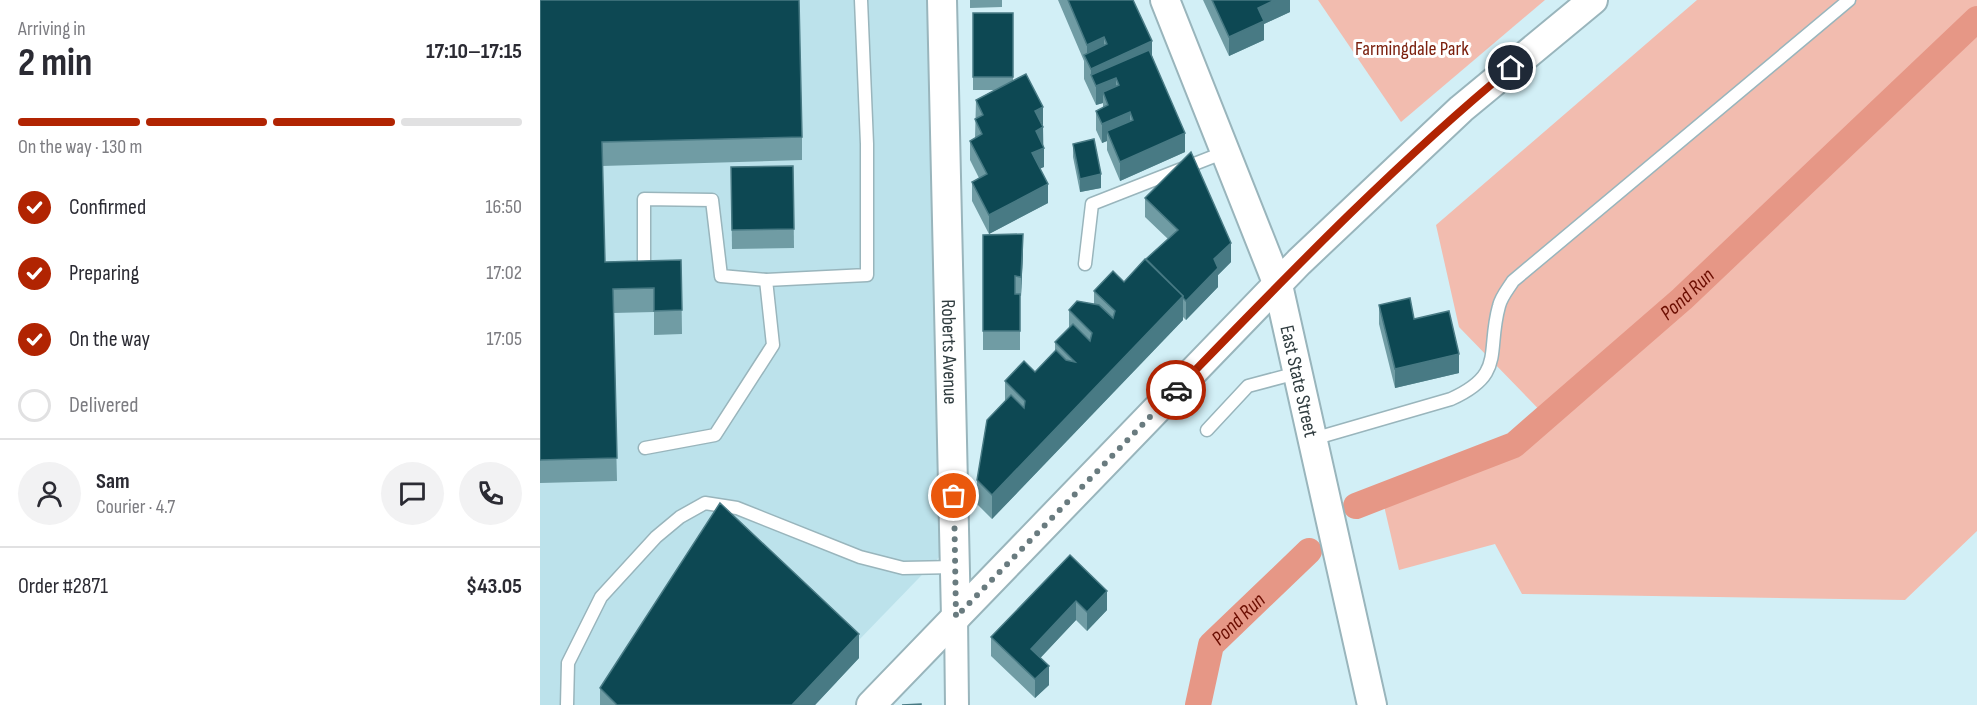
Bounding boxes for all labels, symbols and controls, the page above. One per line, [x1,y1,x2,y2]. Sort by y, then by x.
text: Arriving in [18,17,86,41]
park label: Farmingdale Park [1355,37,1469,61]
text: 17:10–17:15 [426,38,522,65]
text: 2 min [18,40,92,87]
pin [1485,42,1536,93]
icon: home [1494,51,1527,84]
text: On the way · 130 m [18,135,142,159]
icon: check [18,191,51,224]
text: Confirmed [69,194,146,221]
text: 16:50 [486,195,522,219]
icon: check [18,257,51,290]
text: Preparing [69,260,139,287]
text: 17:02 [486,261,522,285]
water label: Pond Run [1655,263,1720,325]
street label: Roberts Avenue [936,299,962,405]
icon: check [18,323,51,356]
street label: East State Street [1274,323,1323,439]
text: On the way [69,326,150,353]
text: 17:05 [486,327,522,351]
courier [1146,360,1206,420]
icon: car [1160,374,1193,407]
text: Delivered [69,392,138,419]
button: person [18,462,81,525]
button: chat [381,462,444,525]
button: phone [459,462,522,525]
text: Sam [96,468,130,495]
pin [928,470,979,521]
icon: bag [937,479,970,512]
text: Courier · 4.7 [96,495,175,519]
text: Order #2871 [18,573,108,600]
text: $43.05 [466,573,522,600]
water label: Pond Run [1206,588,1271,651]

